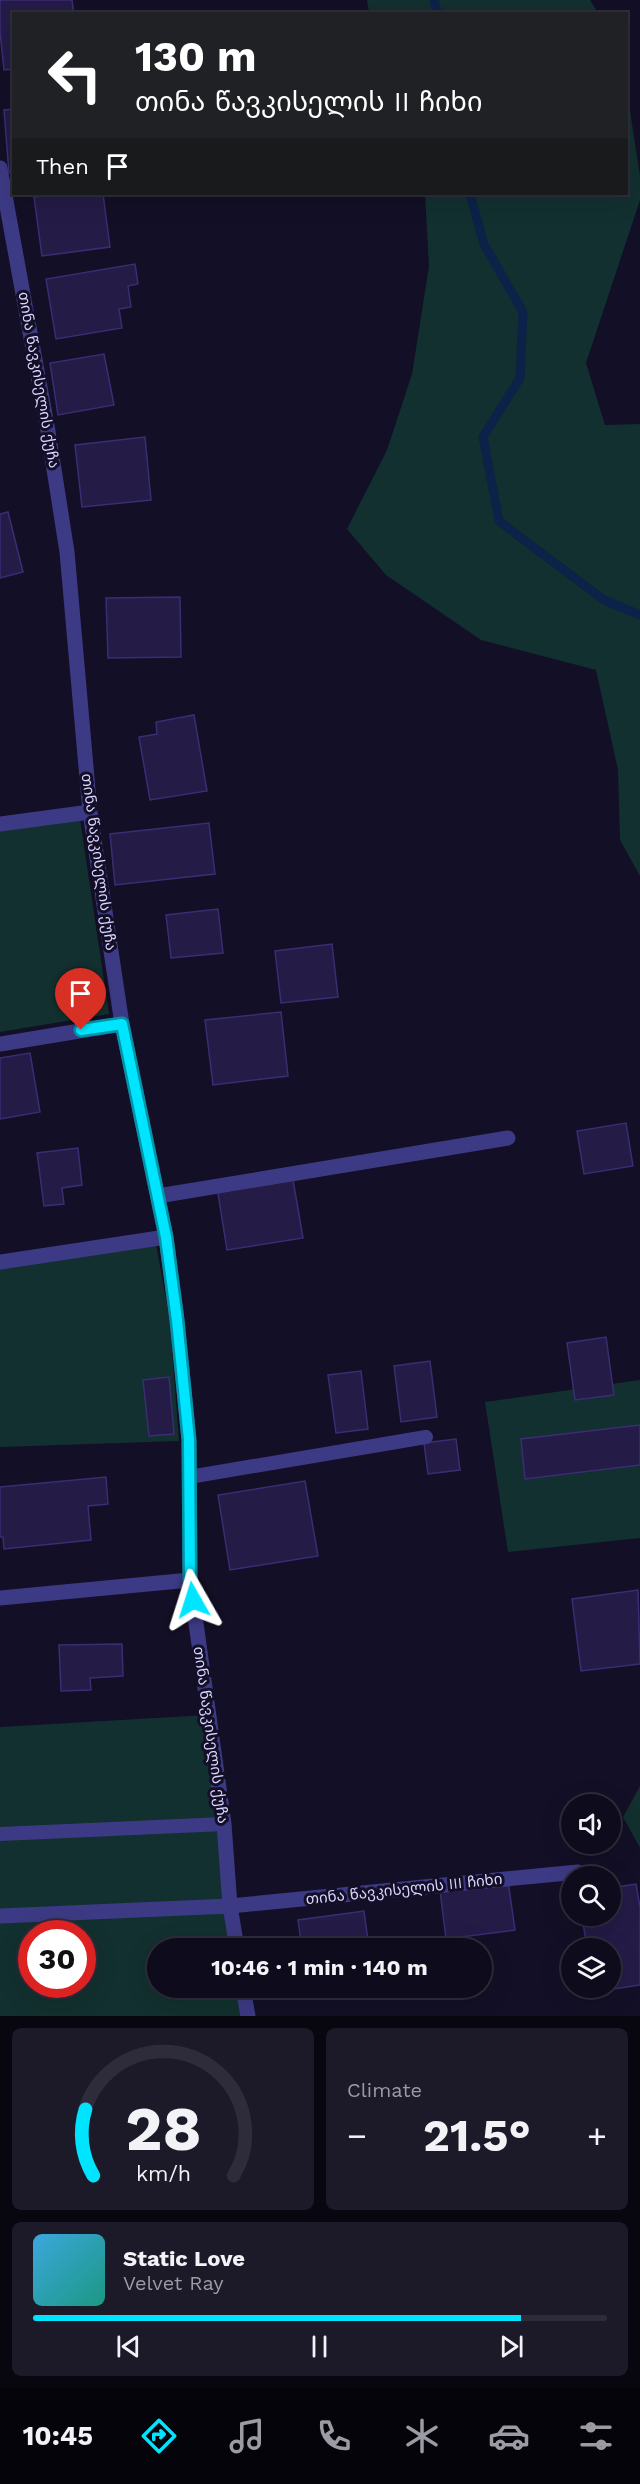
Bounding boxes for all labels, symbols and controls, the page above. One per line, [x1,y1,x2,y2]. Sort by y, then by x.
text: 130 m [135,32,257,81]
icon: left [36,36,114,114]
text: თინა წავკისელის II ჩიხი [135,86,482,118]
icon: arrive [101,150,134,183]
text: Then [36,154,89,179]
street label: თინა წავკისელის ქუჩა [15,290,63,470]
street label: თინა წავკისელის ქუჩა [78,772,120,952]
pin [55,968,106,1030]
icon: arrive [64,977,97,1010]
position arrow [161,1568,225,1632]
street label: თინა წავკისელის ქუჩა [190,1645,232,1825]
map controls [561,1794,621,1998]
button: sound [561,1794,621,1854]
button: search [561,1866,621,1926]
street label: თინა წავკისელის III ჩიხი [305,1870,503,1908]
speed limit sign: 30 [18,1920,96,1998]
button: layers [561,1938,621,1998]
text: 10:46 · 1 min · 140 m [211,1955,428,1980]
text: Climate [347,2078,422,2102]
text: 28 [125,2092,201,2165]
text: 21.5° [423,2109,531,2162]
text: − [347,2116,367,2155]
text: + [587,2116,607,2155]
text: km/h [135,2161,191,2186]
text: Static Love [123,2246,245,2271]
text: Velvet Ray [123,2271,224,2295]
icon: previous [112,2330,145,2363]
icon: pause [303,2330,336,2363]
icon: next [495,2330,528,2363]
icon: directions [138,2415,180,2457]
icon: music [226,2415,268,2457]
icon: phone [313,2415,355,2457]
icon: climate [401,2415,443,2457]
icon: car [488,2415,530,2457]
icon: filters [575,2415,617,2457]
text: 10:45 [23,2420,93,2452]

